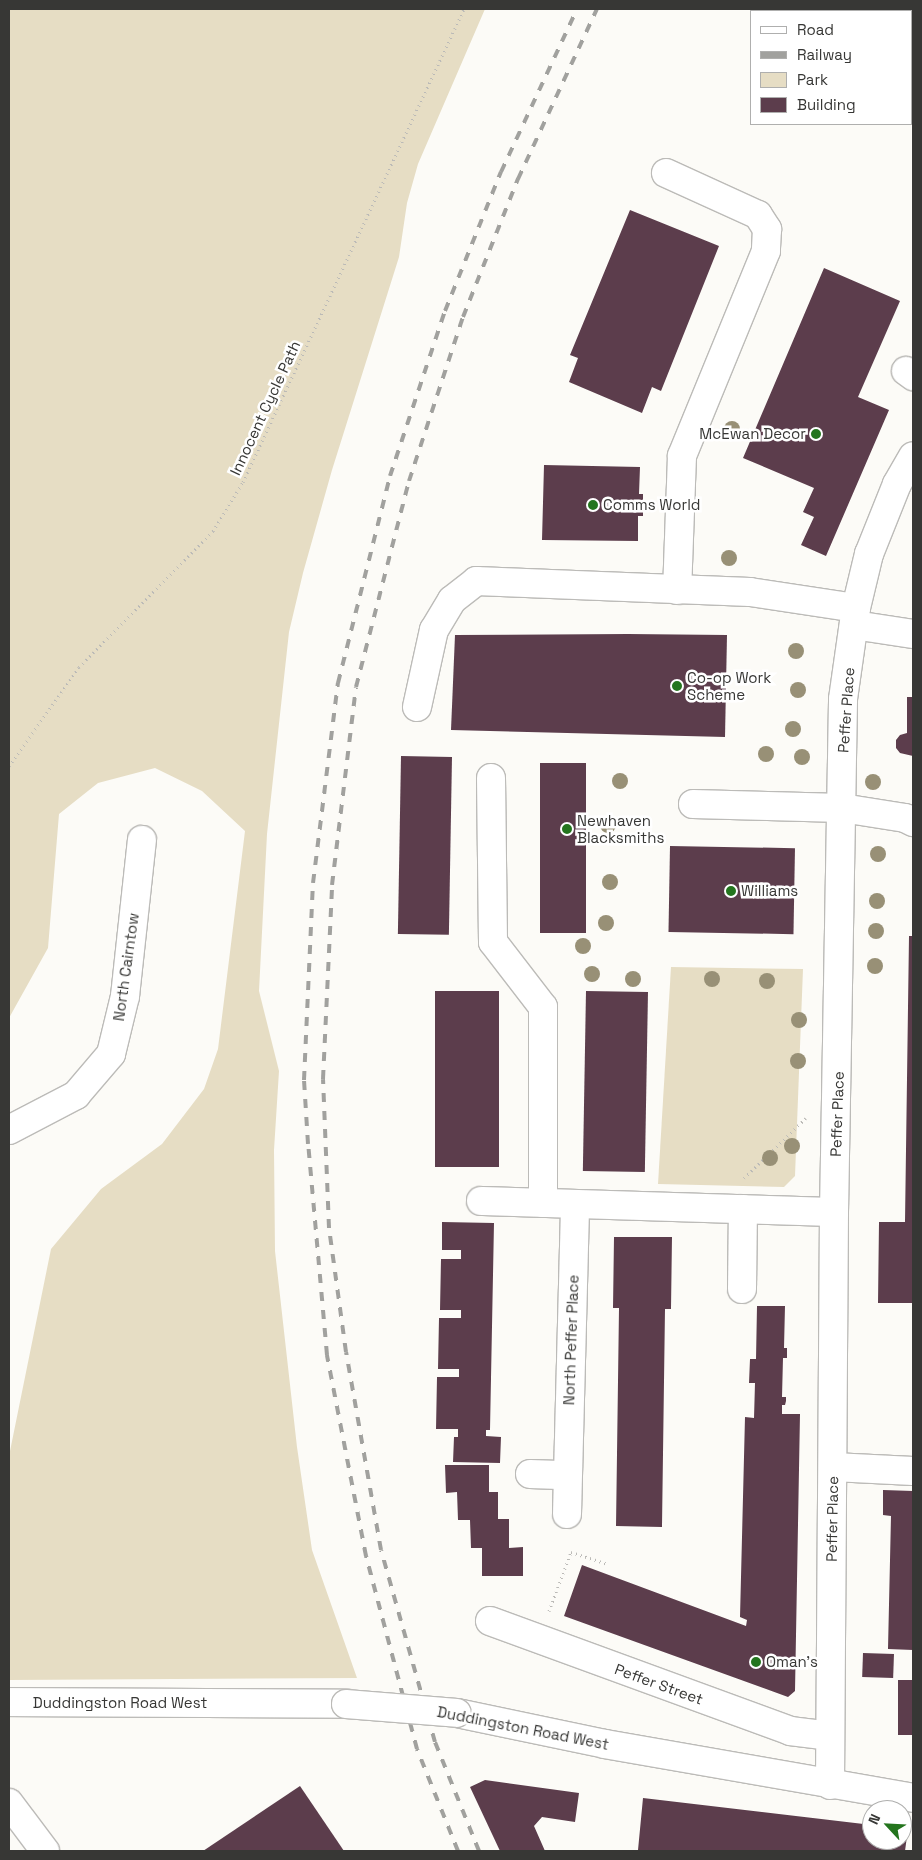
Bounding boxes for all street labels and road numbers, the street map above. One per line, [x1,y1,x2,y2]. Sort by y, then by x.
street label: Innocent Cycle Path [226,338,304,478]
street label: Peffer Place [834,667,858,753]
street label: North Cairntow [109,912,143,1022]
street label: Peffer Place [827,1071,847,1157]
street label: North Peffer Place [560,1274,582,1406]
street label: Peffer Place [822,1476,842,1562]
street label: Peffer Street [612,1660,706,1708]
street label: Duddingston Road West [33,1694,207,1712]
street label: Duddingston Road West [436,1702,610,1754]

